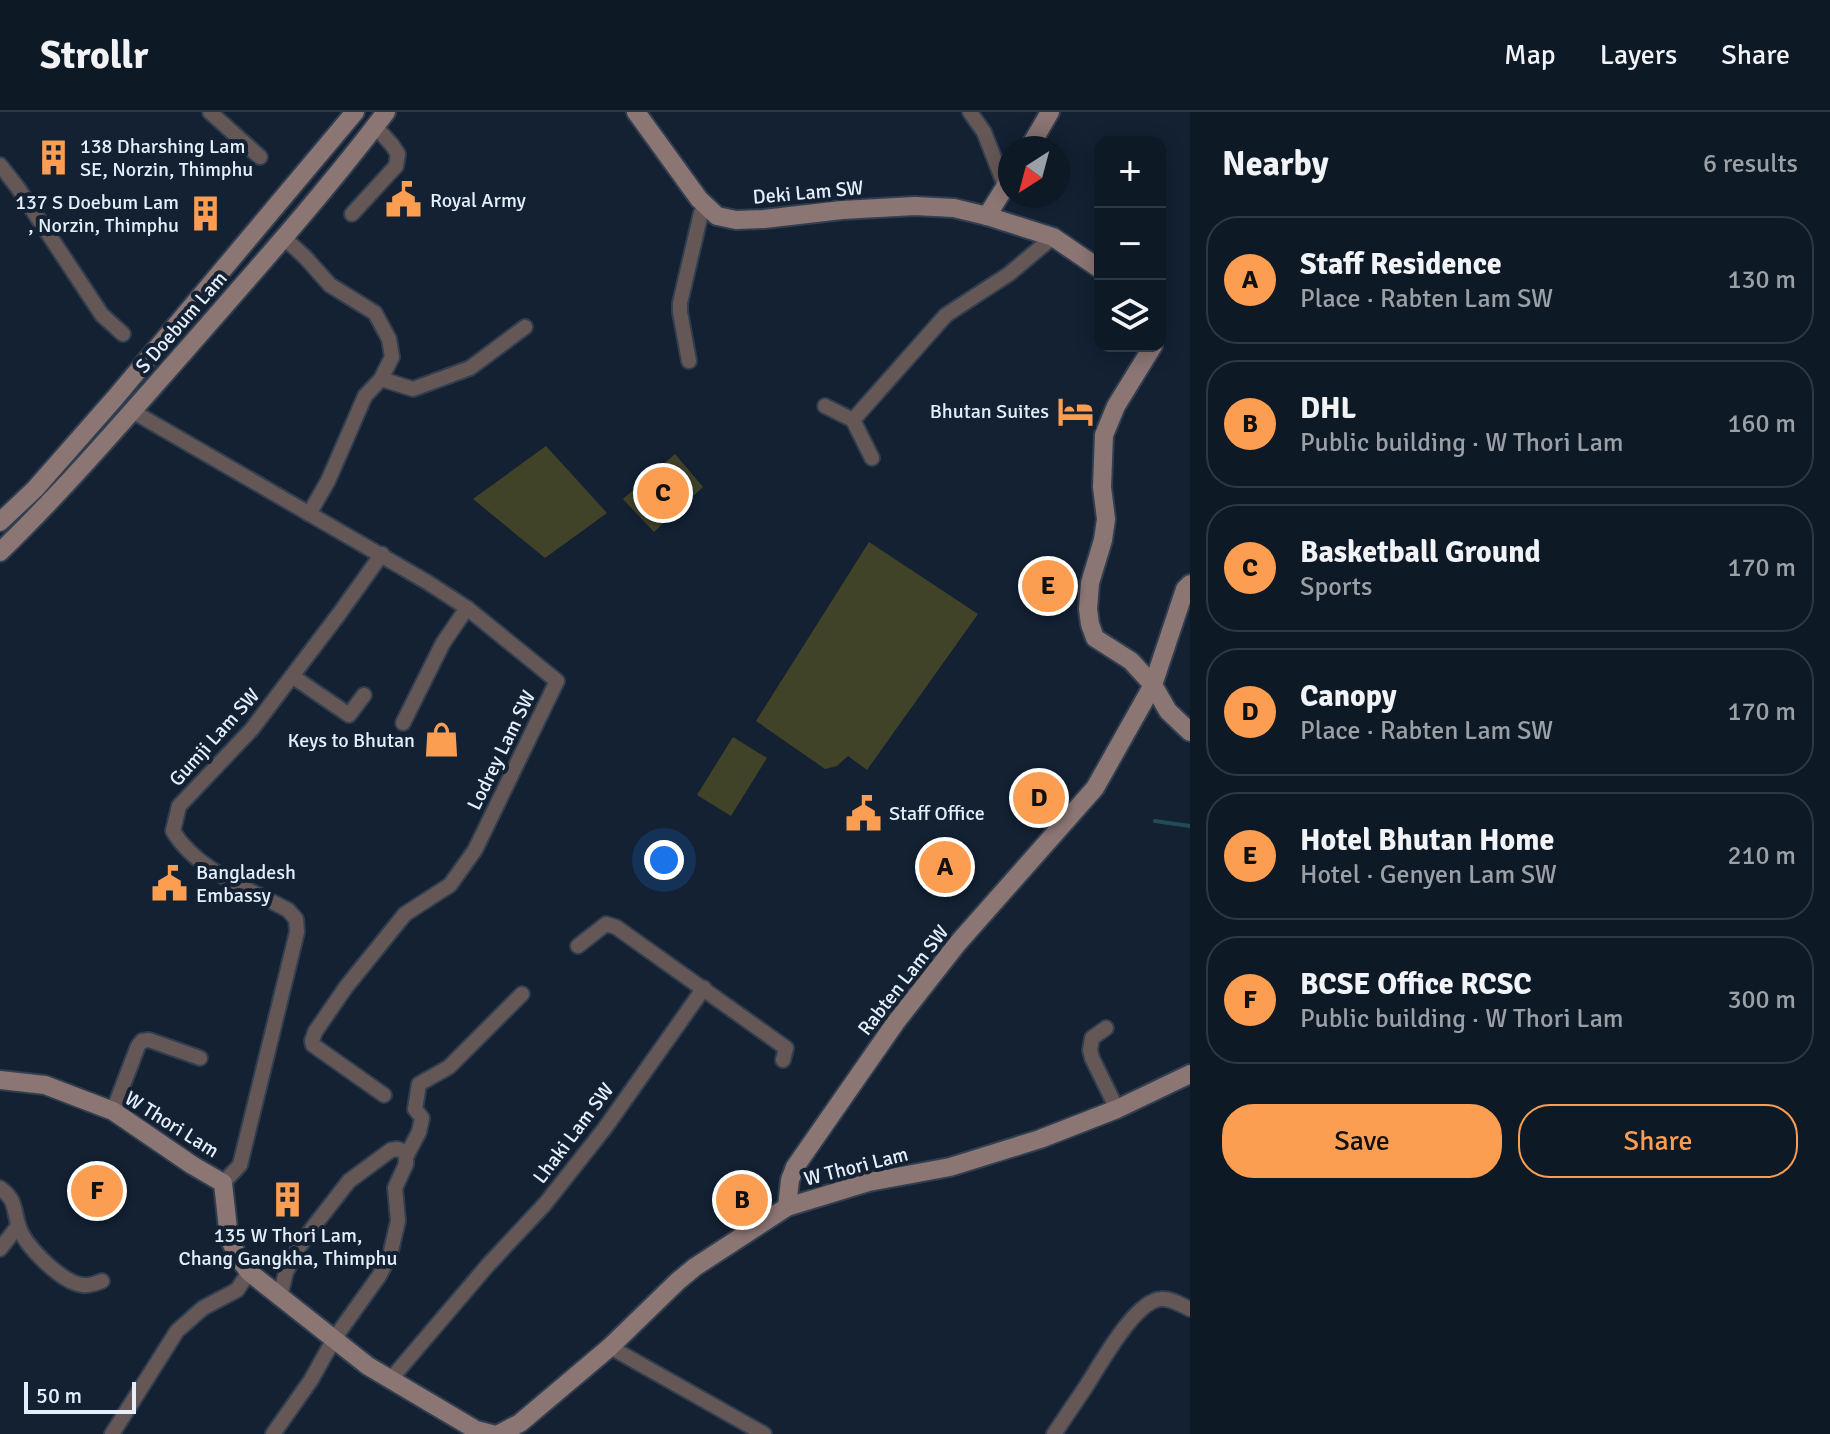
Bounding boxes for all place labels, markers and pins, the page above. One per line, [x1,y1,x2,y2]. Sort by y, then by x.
place label: 138 Dharshing Lam SE, Norzin, Thimphu [80,134,253,182]
building icon: 138 Dharshing Lam SE, Norzin, Thimphu [35,139,73,177]
public building icon: Royal Army [385,181,423,219]
place label: Royal Army [430,188,527,213]
place label: 137 S Doebum Lam , Norzin, Thimphu [15,190,179,238]
building icon: 137 S Doebum Lam , Norzin, Thimphu [186,195,224,233]
hotel icon: Bhutan Suites [1056,392,1094,430]
place label: Bhutan Suites [930,399,1049,424]
pin: C [637,463,689,523]
pin: E [1022,556,1074,616]
shop icon: Keys to Bhutan [422,721,460,759]
place label: Keys to Bhutan [288,728,415,753]
pin: D [1013,768,1065,828]
public building icon: Staff Office [844,794,882,832]
place label: Staff Office [889,801,985,826]
pin: A [919,837,971,897]
place label: Bangladesh Embassy [196,860,296,908]
public building icon: Bangladesh Embassy [151,864,189,902]
pin: F [71,1161,123,1221]
pin: B [716,1170,768,1230]
building icon: 135 W Thori Lam, Chang Gangkha, Thimphu [269,1181,307,1219]
place label: 135 W Thori Lam, Chang Gangkha, Thimphu [179,1223,397,1271]

